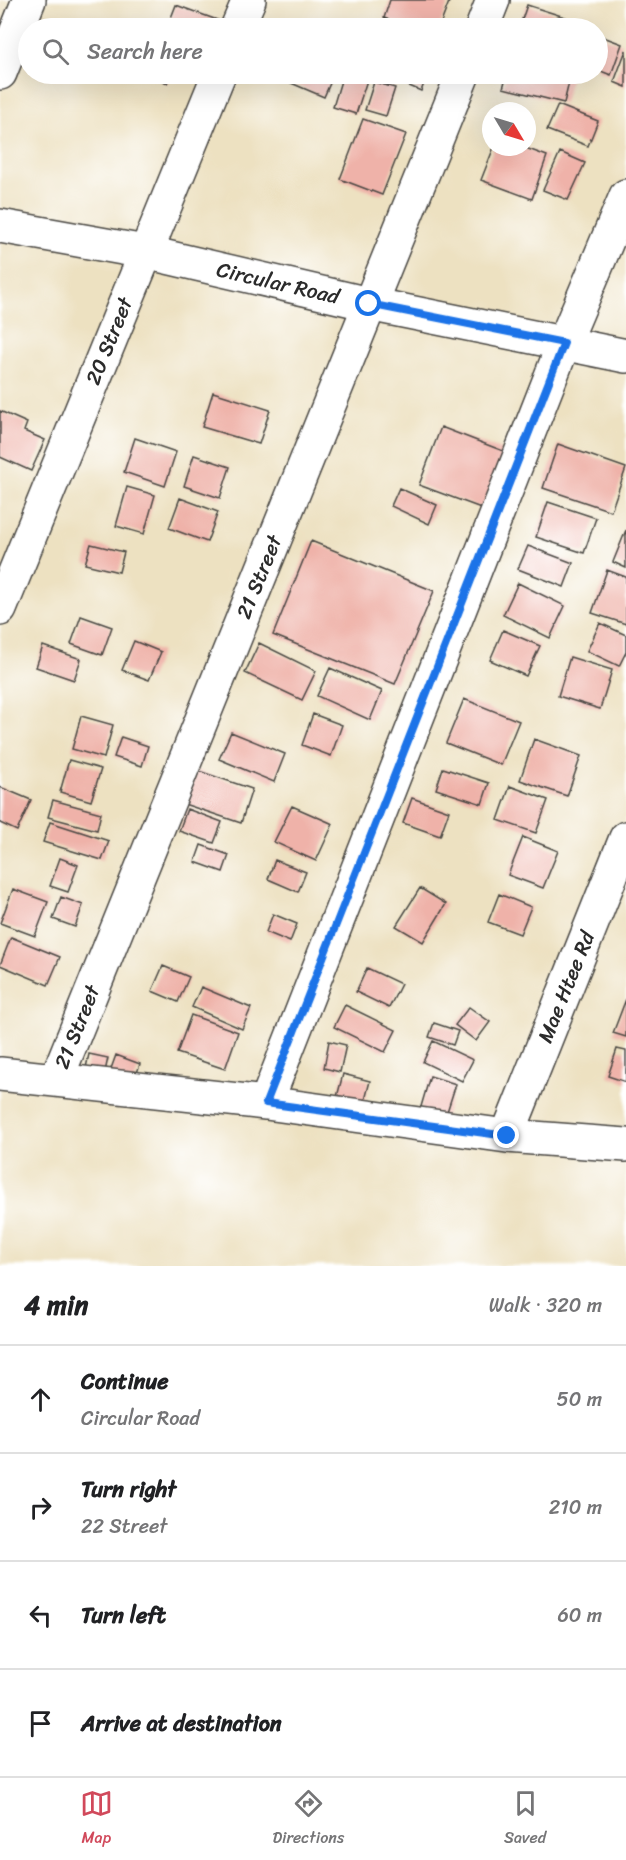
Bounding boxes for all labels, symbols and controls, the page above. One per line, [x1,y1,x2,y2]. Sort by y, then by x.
search box [18,18,608,84]
text: Search here [87,32,203,71]
icon: search [39,35,72,68]
north arrow [482,102,536,156]
street label: Circular Road [213,250,345,316]
street label: 20 Street [74,290,144,391]
route start [355,290,381,316]
street label: 21 Street [225,528,294,625]
street label: Mae Htee Rd [526,923,606,1049]
street label: 21 Street [43,978,112,1075]
route end [493,1122,519,1148]
text: 4 min [24,1282,88,1328]
text: Walk · 320 m [489,1288,602,1323]
text: Continue [81,1362,169,1401]
text: 50 m [557,1382,602,1417]
icon: ahead [24,1383,57,1416]
text: Circular Road [81,1401,200,1436]
text: Turn right [81,1470,176,1509]
text: 210 m [549,1490,602,1525]
icon: right [24,1491,57,1524]
text: 22 Street [81,1509,167,1544]
text: Turn left [81,1596,166,1635]
text: 60 m [557,1598,602,1633]
icon: left [24,1599,57,1632]
text: Arrive at destination [81,1704,282,1743]
icon: arrive [24,1707,57,1740]
tab: Map [80,1787,113,1852]
tab: Directions [273,1787,344,1852]
tab: Saved [504,1787,546,1852]

